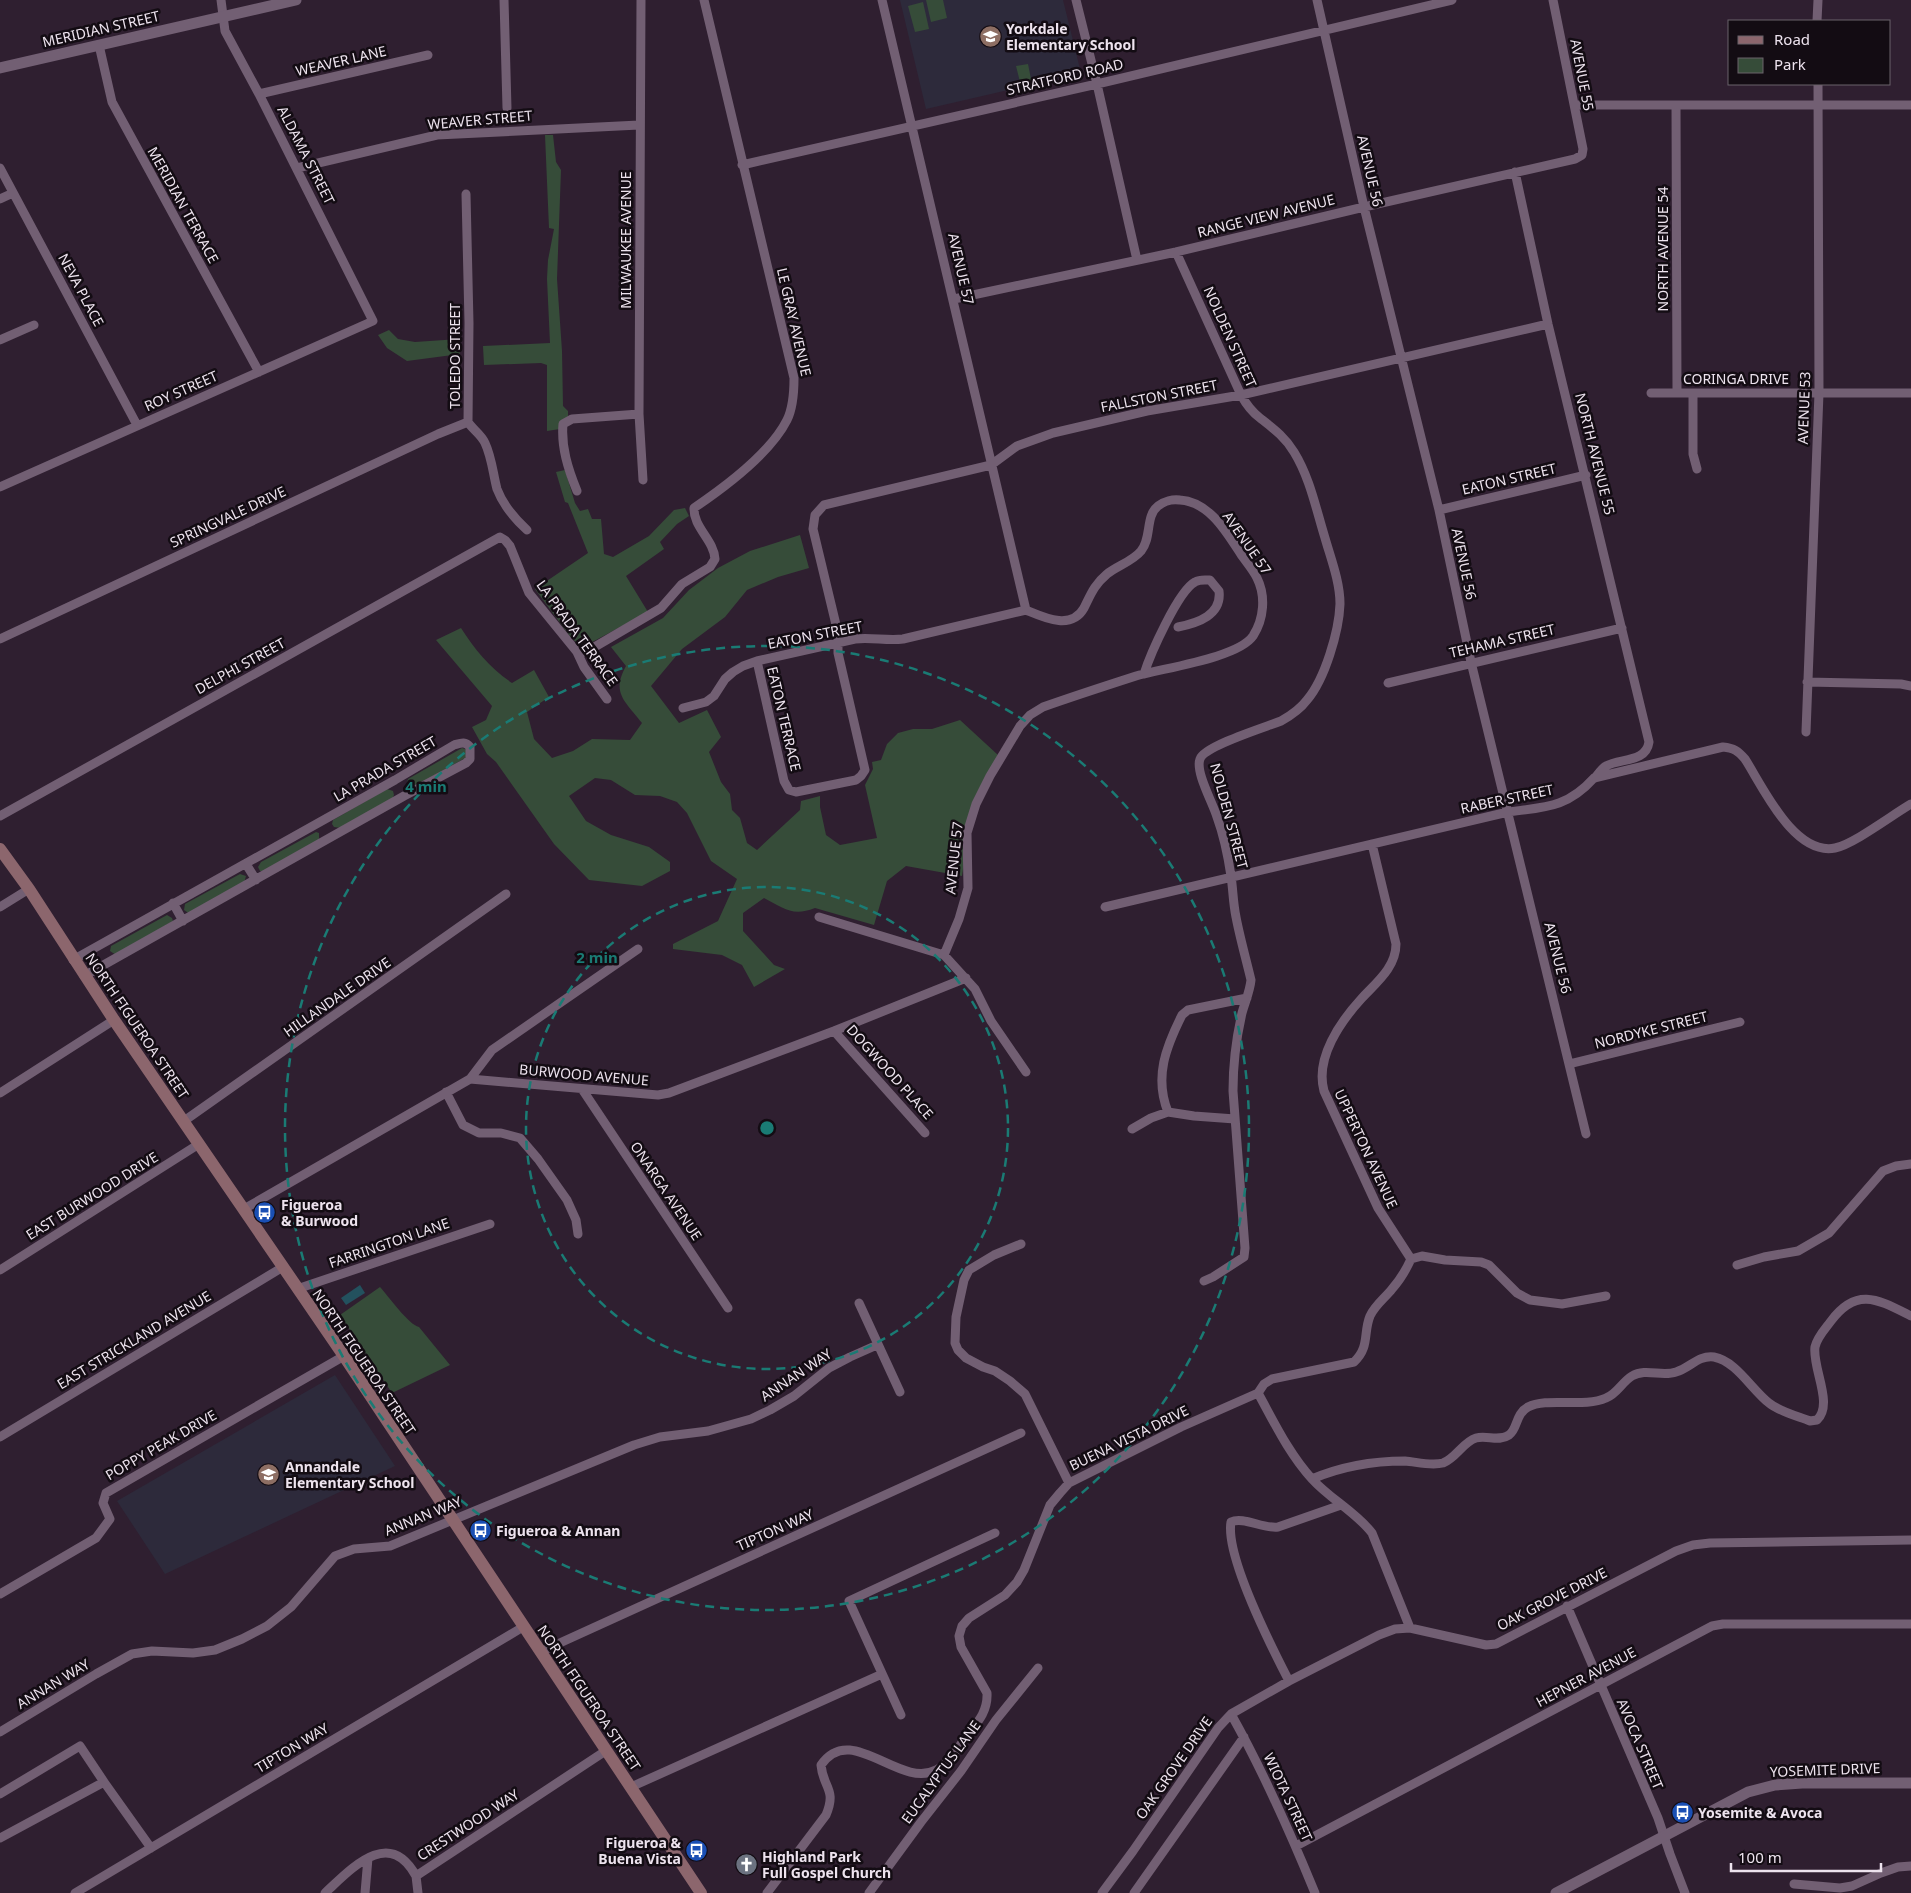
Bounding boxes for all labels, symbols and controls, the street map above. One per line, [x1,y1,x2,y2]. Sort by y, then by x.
street label: MERIDIAN STREET [40,6,162,51]
place label: Yorkdale Elementary School [1006,19,1136,54]
legend [1728,20,1891,85]
school or university icon: Yorkdale Elementary School [978,25,1002,49]
text: Road [1774,29,1810,49]
street label: AVENUE 55 [1566,37,1599,112]
street label: WEAVER LANE [294,41,388,80]
street label: STRATFORD ROAD [1005,54,1125,99]
text: Park [1774,54,1806,74]
street label: ALDAMA STREET [273,102,340,207]
street label: WEAVER STREET [427,105,533,134]
street label: AVENUE 56 [1353,133,1388,209]
street label: MERIDIAN TERRACE [144,143,223,266]
street label: MILWAUKEE AVENUE [616,171,635,309]
street label: NORTH AVENUE 54 [1653,187,1672,311]
street label: RANGE VIEW AVENUE [1195,189,1336,242]
street label: AVENUE 57 [944,231,979,307]
street label: NEVA PLACE [54,250,109,330]
street label: LE GRAY AVENUE [773,266,816,378]
street label: NOLDEN STREET [1200,283,1261,391]
street label: TOLEDO STREET [445,303,464,409]
street label: ROY STREET [141,366,221,415]
street label: CORINGA DRIVE [1683,369,1789,388]
street label: AVENUE 53 [1793,371,1814,445]
street label: FALLSTON STREET [1099,375,1219,416]
street label: NORTH AVENUE 55 [1571,391,1620,517]
street label: EATON STREET [1460,458,1558,499]
street label: SPRINGVALE DRIVE [167,481,289,552]
street label: AVENUE 57 [1219,507,1276,578]
street label: AVENUE 56 [1448,526,1481,602]
street label: LA PRADA TERRACE [532,576,622,690]
street label: EATON STREET [766,616,864,653]
street label: TEHAMA STREET [1447,619,1557,662]
street label: DELPHI STREET [191,633,288,698]
street label: EATON TERRACE [763,665,806,773]
street label: LA PRADA STREET [330,731,440,806]
street label: NOLDEN STREET [1206,761,1253,871]
text: 4 min [405,776,447,796]
street label: RABER STREET [1459,779,1555,818]
street label: AVENUE 57 [940,821,967,895]
street label: AVENUE 56 [1540,920,1577,996]
text: 2 min [576,947,618,967]
street label: NORTH FIGUEROA STREET [82,949,193,1102]
street label: HILLANDALE DRIVE [279,952,394,1041]
street label: NORDYKE STREET [1592,1006,1710,1053]
street label: DOGWOOD PLACE [843,1020,938,1123]
street label: BURWOOD AVENUE [519,1059,650,1090]
street label: UPPERTON AVENUE [1330,1086,1402,1212]
centre of rings [758,1119,776,1137]
street label: ONARGA AVENUE [626,1138,707,1244]
street label: EAST BURWOOD DRIVE [22,1147,161,1244]
place label: Figueroa & Burwood [281,1195,358,1230]
bus stop icon: Figueroa & Burwood [253,1201,277,1225]
street label: FARRINGTON LANE [326,1213,452,1272]
street label: NORTH FIGUEROA STREET [309,1285,420,1438]
street label: EAST STRICKLAND AVENUE [53,1286,214,1393]
street label: ANNAN WAY [756,1344,835,1405]
street label: BUENA VISTA DRIVE [1066,1400,1192,1475]
street label: POPPY PEAK DRIVE [102,1405,220,1484]
place label: Annandale Elementary School [285,1457,415,1492]
school or university icon: Annandale Elementary School [257,1463,281,1487]
street label: ANNAN WAY [381,1491,464,1540]
street label: TIPTON WAY [733,1504,816,1555]
bus stop icon: Figueroa & Annan [468,1519,492,1543]
place label: Figueroa & Annan [496,1521,620,1540]
street label: OAK GROVE DRIVE [1493,1563,1610,1635]
street label: NORTH FIGUEROA STREET [534,1621,645,1774]
street label: HEPNER AVENUE [1532,1642,1639,1711]
street label: ANNAN WAY [13,1654,93,1713]
street label: AVOCA STREET [1613,1696,1668,1792]
street label: OAK GROVE DRIVE [1131,1713,1216,1823]
street label: EUCALYPTUS LANE [897,1716,984,1827]
street label: TIPTON WAY [252,1718,332,1777]
street label: WIOTA STREET [1260,1750,1317,1844]
street label: YOSEMITE DRIVE [1769,1758,1881,1781]
street label: CRESTWOOD WAY [413,1784,522,1865]
bus stop icon: Yosemite & Avoca [1670,1801,1694,1825]
place label: Yosemite & Avoca [1698,1803,1822,1822]
place label: Figueroa & Buena Vista [598,1833,681,1868]
bus stop icon: Figueroa & Buena Vista [685,1839,709,1863]
scale bar [1731,1840,1881,1872]
place label: Highland Park Full Gospel Church [762,1847,891,1882]
text: 100 m [1738,1847,1782,1867]
church icon: Highland Park Full Gospel Church [734,1853,758,1877]

